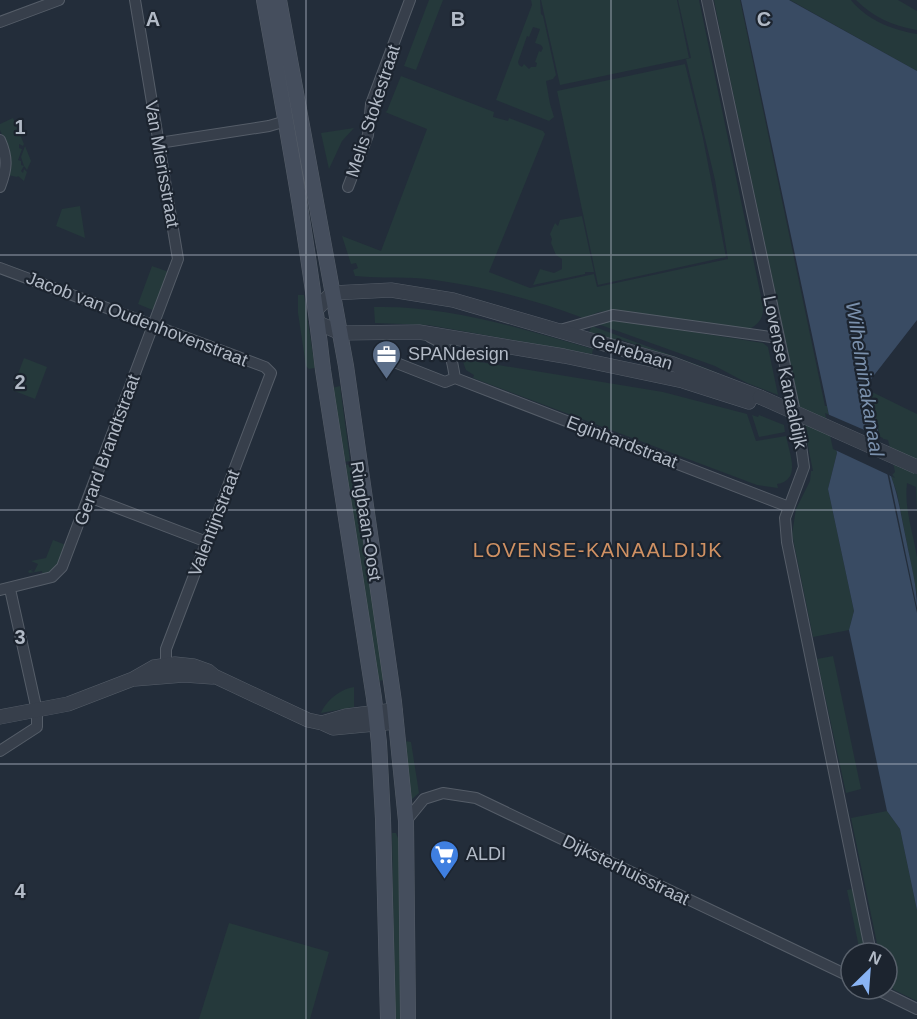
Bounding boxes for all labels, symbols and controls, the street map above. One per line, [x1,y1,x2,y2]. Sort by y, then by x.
text: A [146,8,160,30]
text: B [451,8,465,30]
text: C [757,8,771,30]
street label: Melis Stokestraat [342,42,404,180]
street label: Van Mierisstraat [141,99,183,229]
text: 1 [14,116,26,138]
street label: Jacob van Oudenhovenstraat [24,268,250,370]
street label: Lovense Kanaaldijk [759,294,811,451]
water label: Wilhelminakanaal [842,300,888,459]
street label: Gelrebaan [589,330,675,374]
office icon: SPANdesign [371,338,403,380]
place label: SPANdesign [408,344,509,364]
text: 2 [14,371,26,393]
street label: Gerard Brandtstraat [70,372,144,528]
street label: Eginhardstraat [564,412,680,472]
street label: Ringbaan-Oost [347,460,385,582]
street label: Valentijnstraat [184,467,244,579]
district label: LOVENSE-KANAALDIJK [473,539,723,561]
text: 3 [14,626,26,648]
street label: Dijksterhuisstraat [560,831,692,909]
supermarket icon: ALDI [429,838,461,880]
place label: ALDI [466,844,506,864]
text: 4 [14,880,26,902]
north arrow [839,941,899,1001]
text: N [866,948,884,968]

